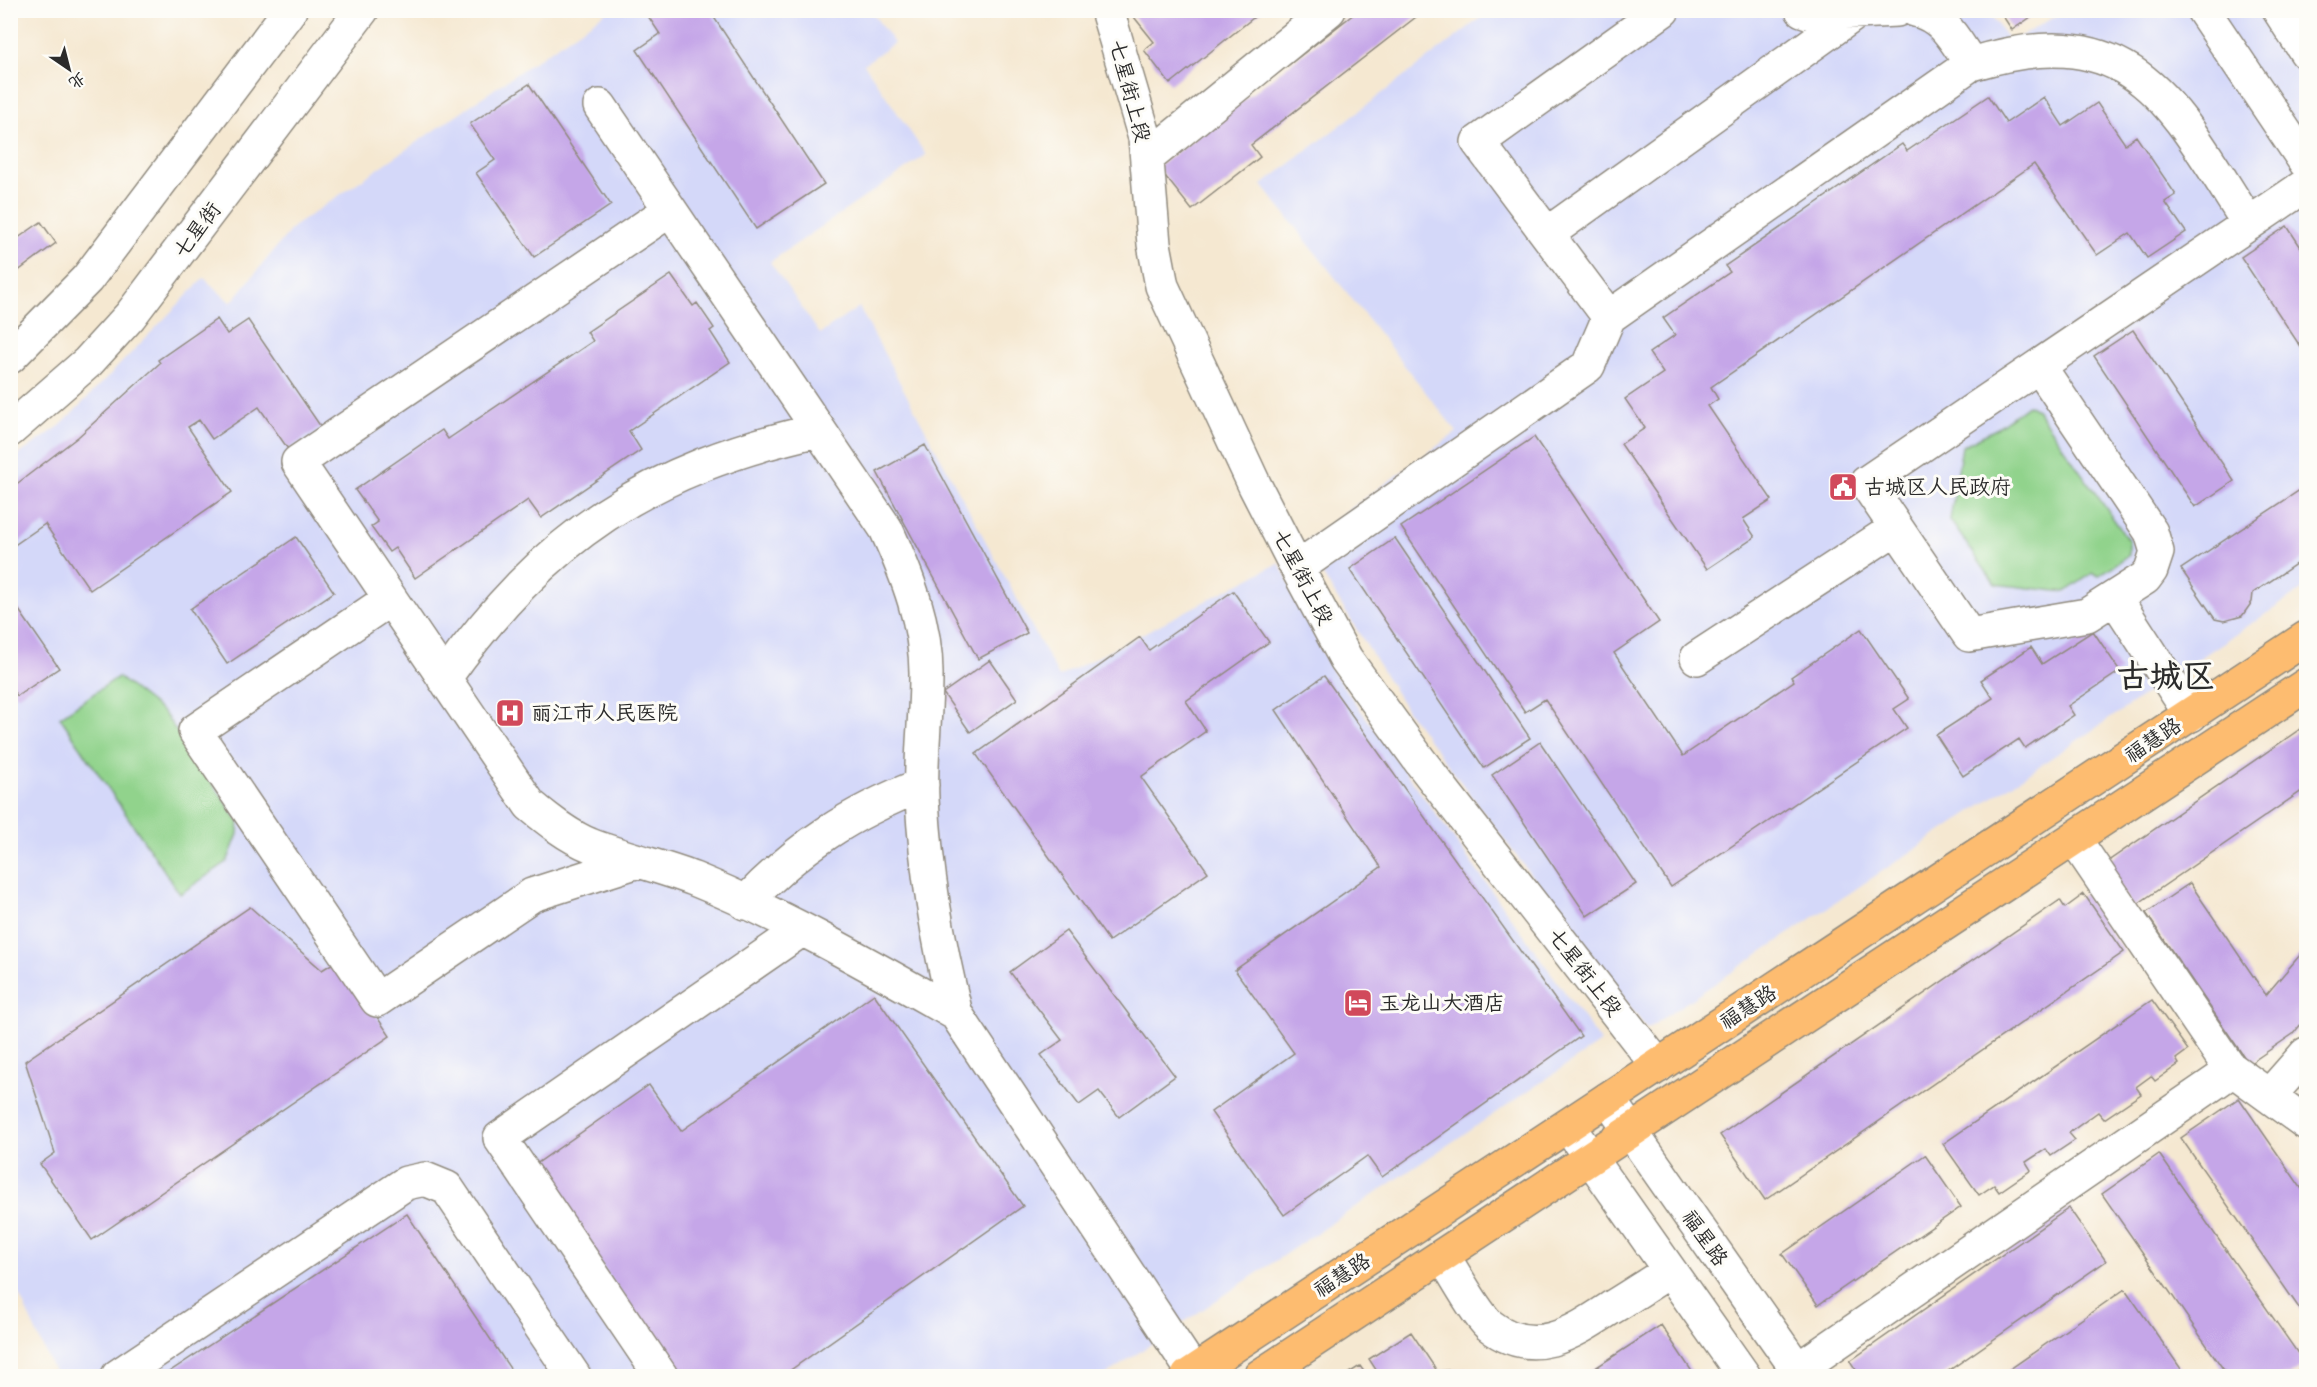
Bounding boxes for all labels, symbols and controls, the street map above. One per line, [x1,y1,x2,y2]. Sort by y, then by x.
street label: 七星街上段 [1104,37,1156,145]
north arrow [39,39,99,99]
text: 北 [65,68,89,93]
street label: 七星街 [168,197,226,263]
public building icon: 古城区人民政府 [1827,471,1859,503]
place label: 古城区人民政府 [1864,474,2011,500]
street label: 七星街上段 [1267,525,1339,629]
district label: 古城区 [2117,655,2216,697]
hospital icon: 丽江市人民医院 [494,697,526,729]
place label: 丽江市人民医院 [531,700,678,726]
street label: 福慧路 [2120,712,2186,768]
street label: 七星街上段 [1542,923,1628,1021]
street label: 福慧路 [1715,979,1781,1035]
hotel icon: 玉龙山大酒店 [1342,987,1374,1019]
place label: 玉龙山大酒店 [1379,990,1505,1016]
street label: 福星路 [1676,1205,1734,1271]
street label: 福慧路 [1309,1247,1375,1303]

